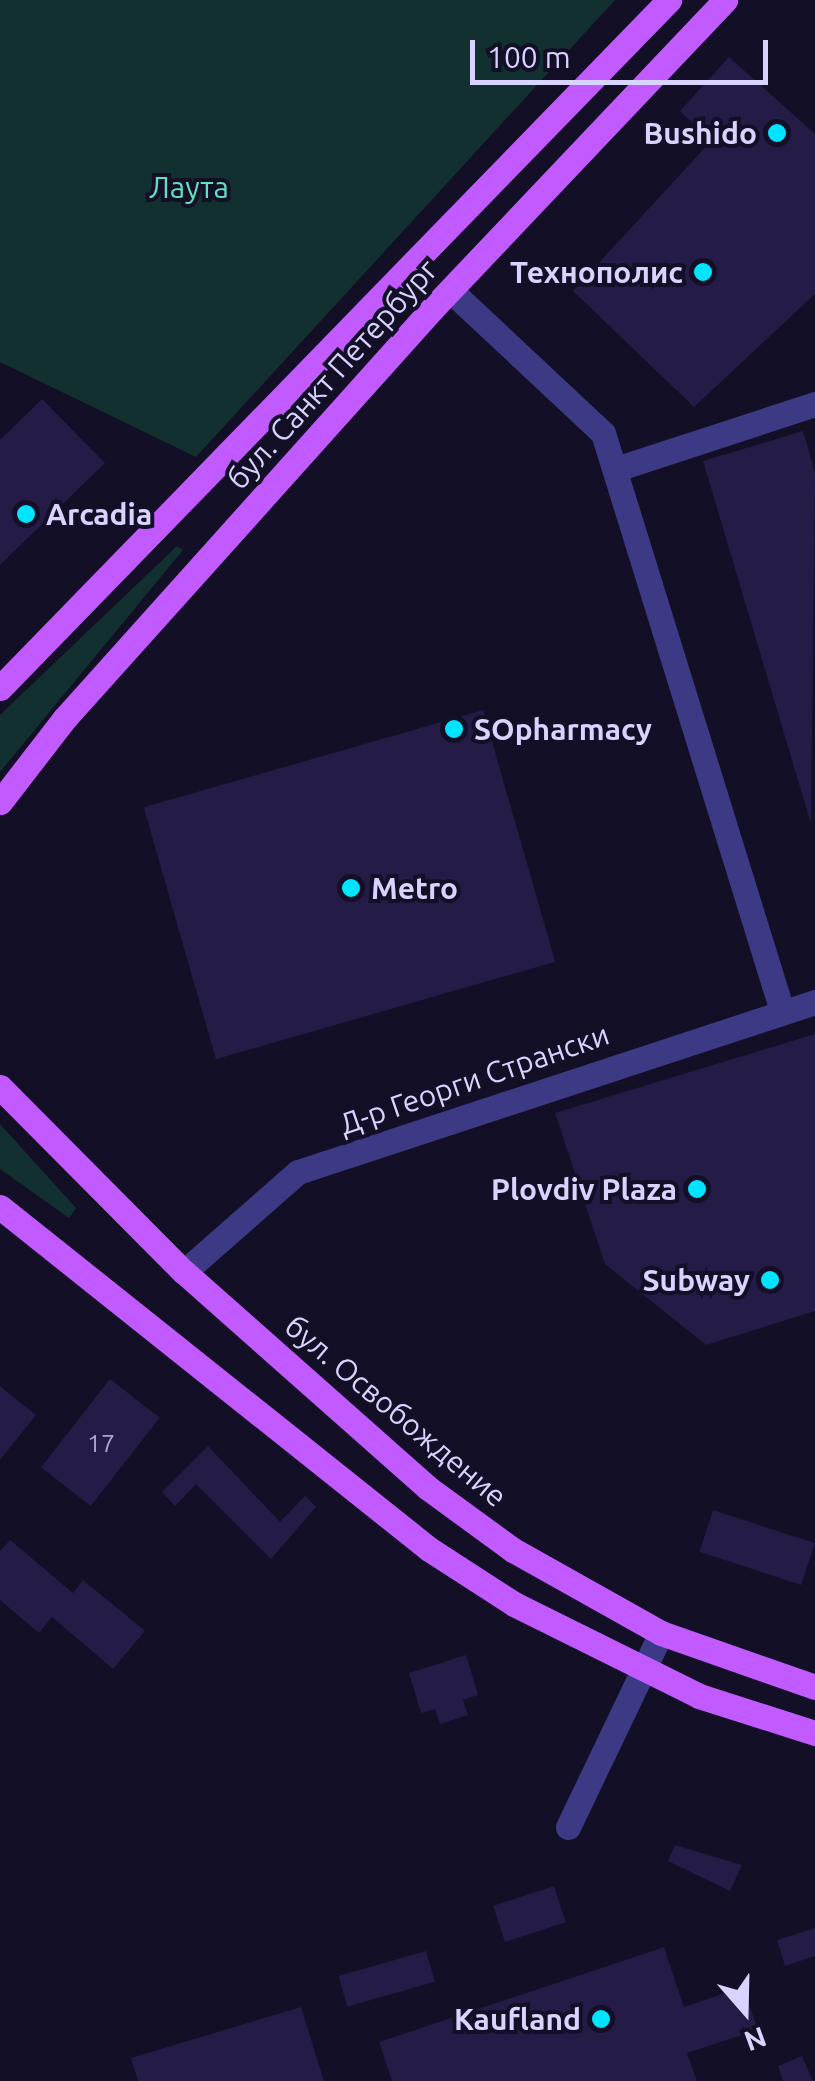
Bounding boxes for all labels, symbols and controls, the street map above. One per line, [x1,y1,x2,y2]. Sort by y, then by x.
scale bar [475,20,772,82]
text: 100 m [487,40,571,74]
place label: Bushido [643,115,757,151]
marker: Bushido [766,122,788,144]
park label: Лаута [149,169,229,205]
street label: бул. Санкт Петербург [219,252,445,496]
place label: Технополис [510,254,683,290]
marker: Технополис [692,261,714,283]
place label: Arcadia [46,496,152,532]
marker: Arcadia [15,503,37,525]
place label: SOpharmacy [474,711,652,747]
marker: SOpharmacy [443,718,465,740]
place label: Metro [371,870,458,906]
marker: Metro [340,877,362,899]
street label: Д-р Георги Странски [334,1016,614,1142]
place label: Plovdiv Plaza [491,1171,677,1207]
marker: Plovdiv Plaza [686,1178,708,1200]
place label: Subway [643,1262,750,1298]
marker: Subway [759,1269,781,1291]
street label: бул. Освобождение [278,1308,514,1514]
house number: 17 [87,1428,115,1458]
north arrow [695,1961,795,2061]
place label: Kaufland [454,2001,581,2037]
marker: Kaufland [590,2008,612,2030]
text: N [740,2022,771,2058]

